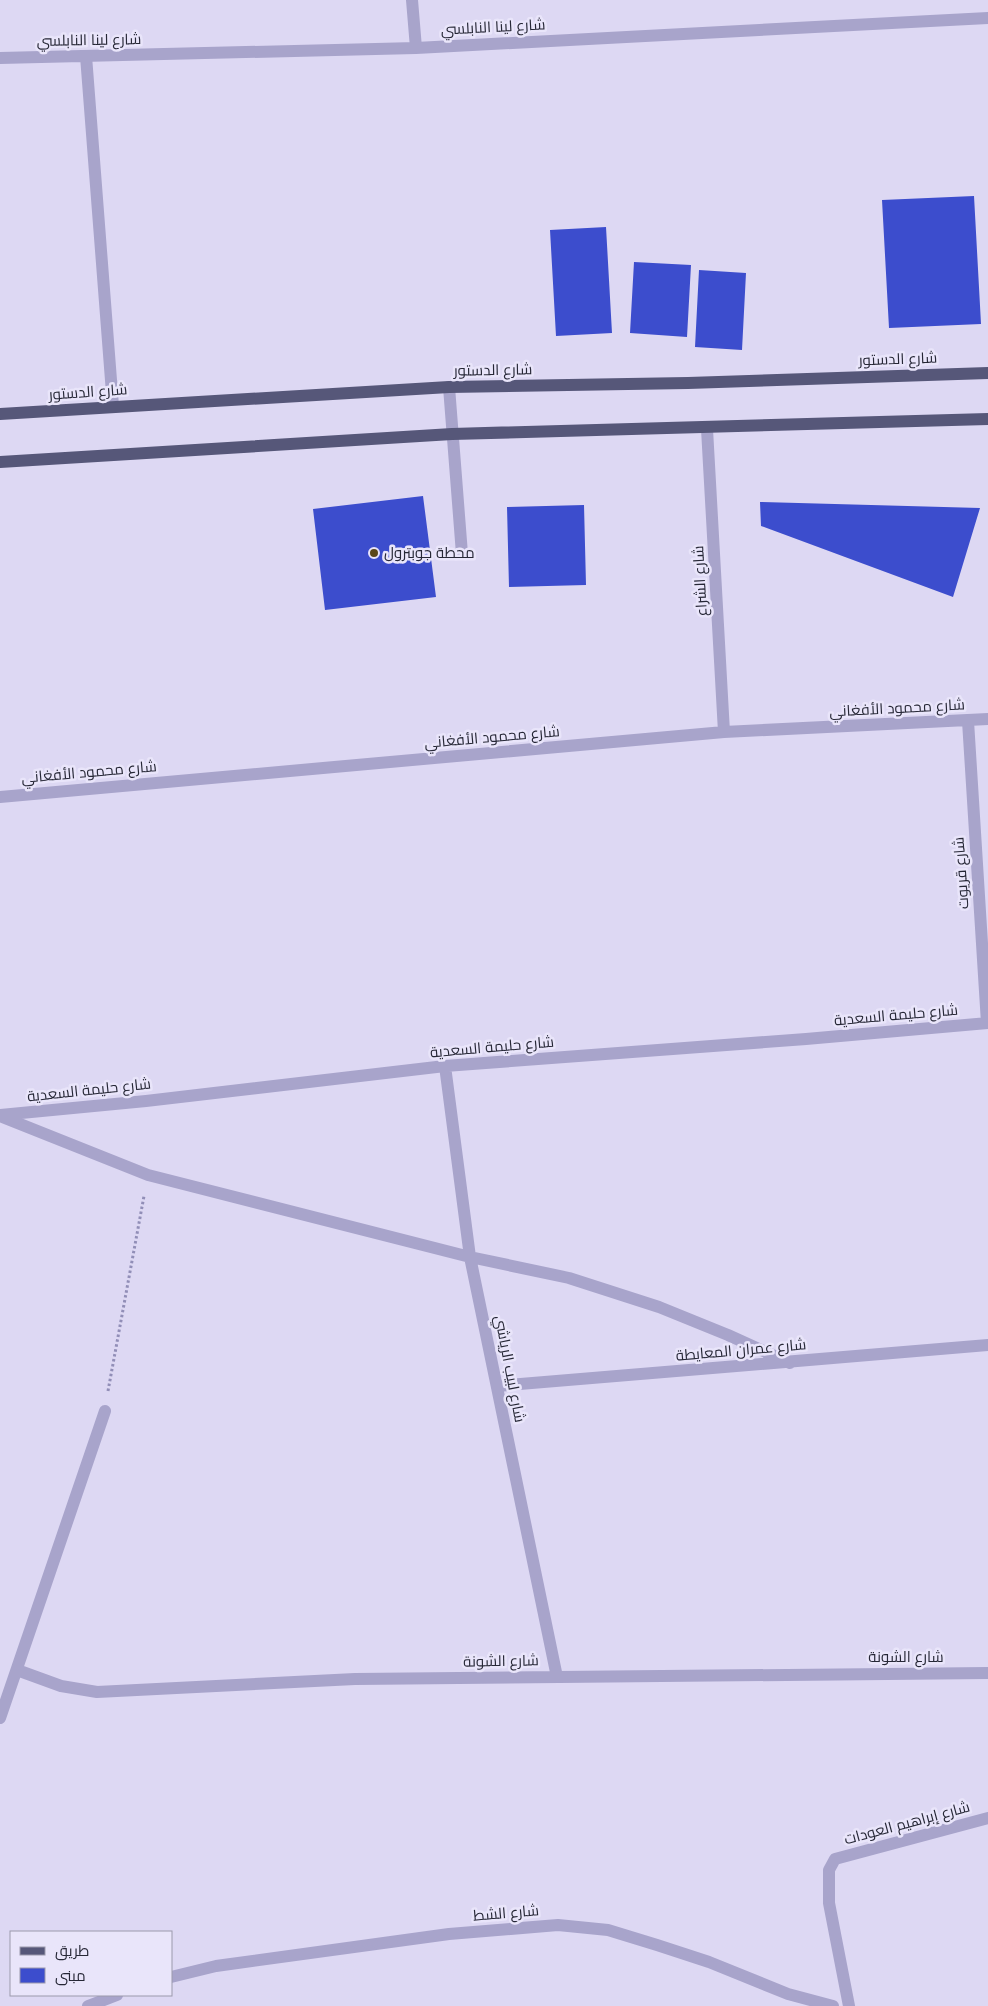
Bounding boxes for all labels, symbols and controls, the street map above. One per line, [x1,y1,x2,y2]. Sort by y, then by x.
street label: شارع لينا النابلسي [440,15,546,42]
street label: شارع لينا النابلسي [37,30,142,53]
street label: شارع الدستور [857,349,938,371]
street label: شارع الدستور [453,360,533,382]
street label: شارع الدستور [47,380,128,406]
place label: محطة جوبترول [384,544,475,562]
street label: شارع الشراع [689,545,713,617]
marker: محطة جوبترول [368,547,380,559]
street label: شارع محمود الأفغاني [829,695,965,724]
street label: شارع محمود الأفغاني [424,722,561,755]
street label: شارع محمود الأفغاني [21,757,158,790]
street label: شارع قريوت [949,836,974,910]
street label: شارع حليمة السعدية [833,1001,959,1031]
street label: شارع حليمة السعدية [429,1033,555,1063]
street label: شارع حليمة السعدية [26,1075,152,1107]
street label: شارع لبيب الرياشي [488,1314,529,1425]
street label: شارع عمران المعايطة [675,1335,807,1367]
street label: شارع الشونة [868,1648,944,1668]
street label: شارع الشونة [463,1651,539,1673]
street label: شارع إبراهيم العودات [842,1798,972,1850]
street label: شارع الشط [472,1901,540,1927]
legend [10,1931,172,1996]
text: طريق [55,1942,89,1961]
text: مبنى [55,1967,86,1986]

